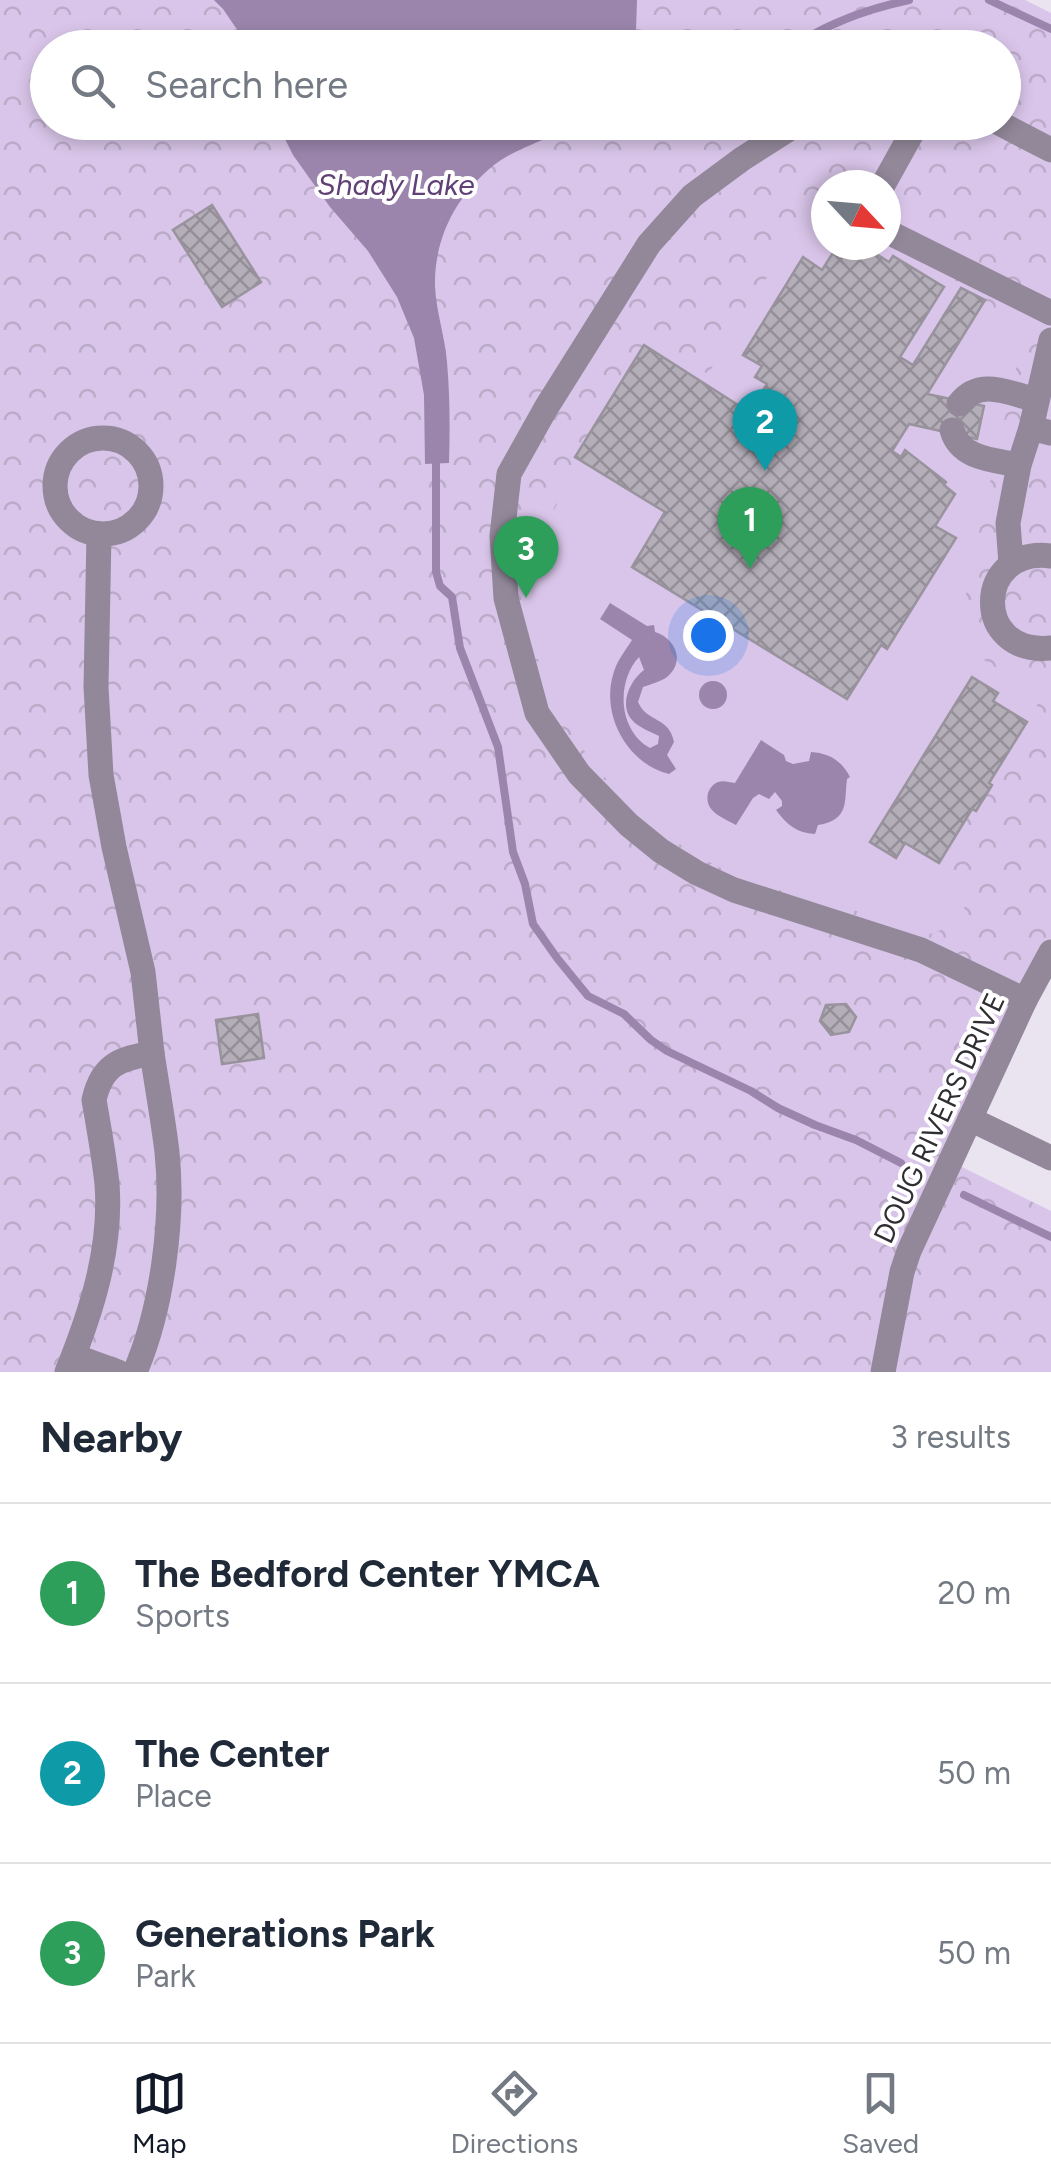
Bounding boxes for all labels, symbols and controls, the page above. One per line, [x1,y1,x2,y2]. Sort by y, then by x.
search box [30,30,1021,140]
icon: search [65,58,120,113]
text: Search here [145,62,348,108]
water label: Shady Lake [317,166,475,203]
north arrow [811,170,901,260]
pin: 2 [732,388,798,471]
pin: 1 [718,486,782,569]
pin: 3 [494,516,558,598]
your location [683,610,734,661]
street label: DOUG RIVERS DRIVE [866,988,1012,1248]
text: Nearby [40,1412,182,1463]
text: 3 results [891,1418,1011,1456]
text: The Bedford Center YMCA [135,1551,600,1597]
text: 1 [66,1574,79,1612]
text: 20 m [937,1574,1011,1612]
text: Sports [135,1597,230,1635]
text: The Center [135,1731,330,1777]
text: 2 [63,1754,82,1792]
text: 50 m [937,1754,1011,1792]
text: Place [135,1777,212,1815]
text: Generations Park [135,1911,435,1957]
text: 3 [64,1934,81,1972]
text: 50 m [937,1934,1011,1972]
text: Park [135,1957,196,1995]
tab: Map [132,2066,187,2160]
tab: Directions [451,2066,578,2160]
tab: Saved [842,2066,919,2160]

